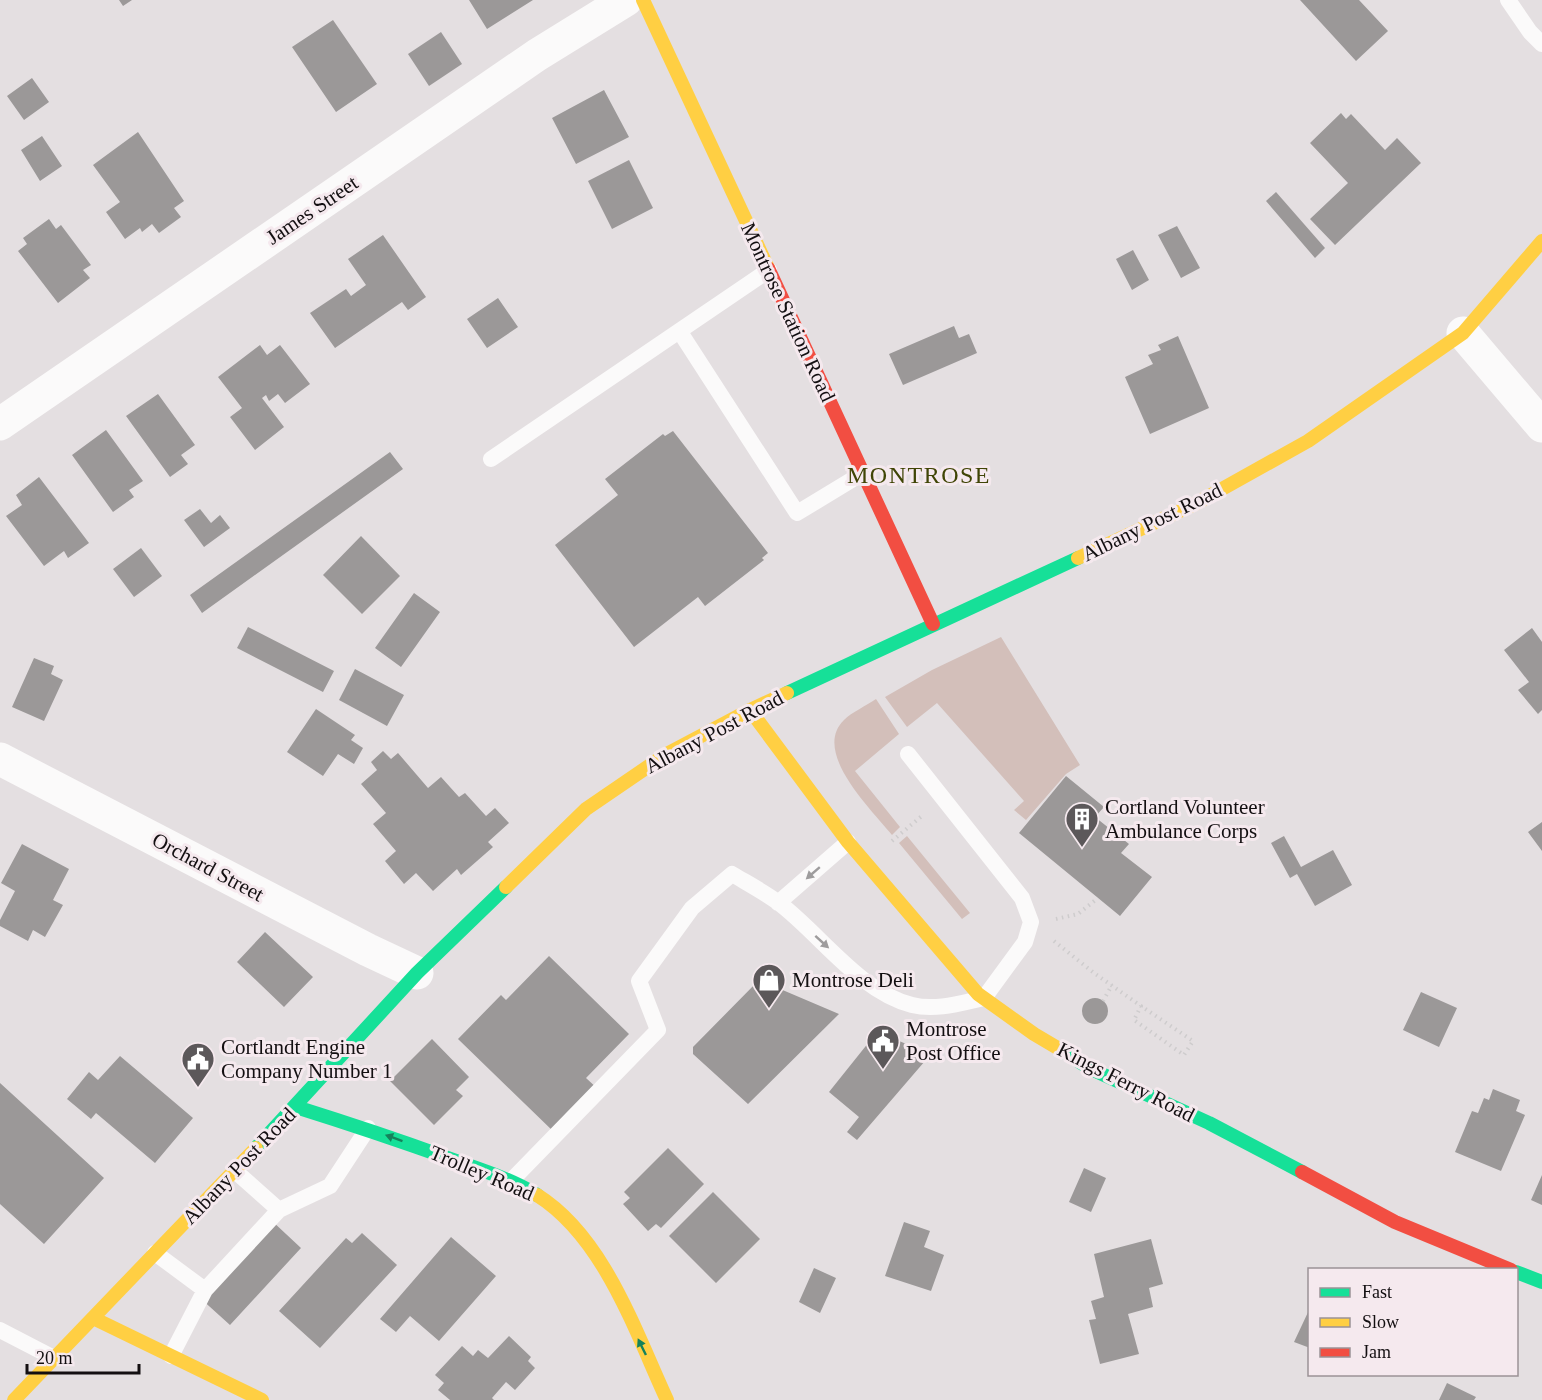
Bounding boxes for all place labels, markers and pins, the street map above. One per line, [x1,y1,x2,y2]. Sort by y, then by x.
place label: Cortland Volunteer Ambulance Corps [1105,795,1265,843]
building icon: Cortland Volunteer Ambulance Corps [1064,801,1100,848]
shop icon: Montrose Deli [751,962,787,1009]
place label: Montrose Deli [792,968,914,992]
place label: Montrose Post Office [906,1017,1001,1065]
public building icon: Montrose Post Office [865,1023,901,1070]
place label: Cortlandt Engine Company Number 1 [221,1035,392,1083]
public building icon: Cortlandt Engine Company Number 1 [180,1041,216,1088]

